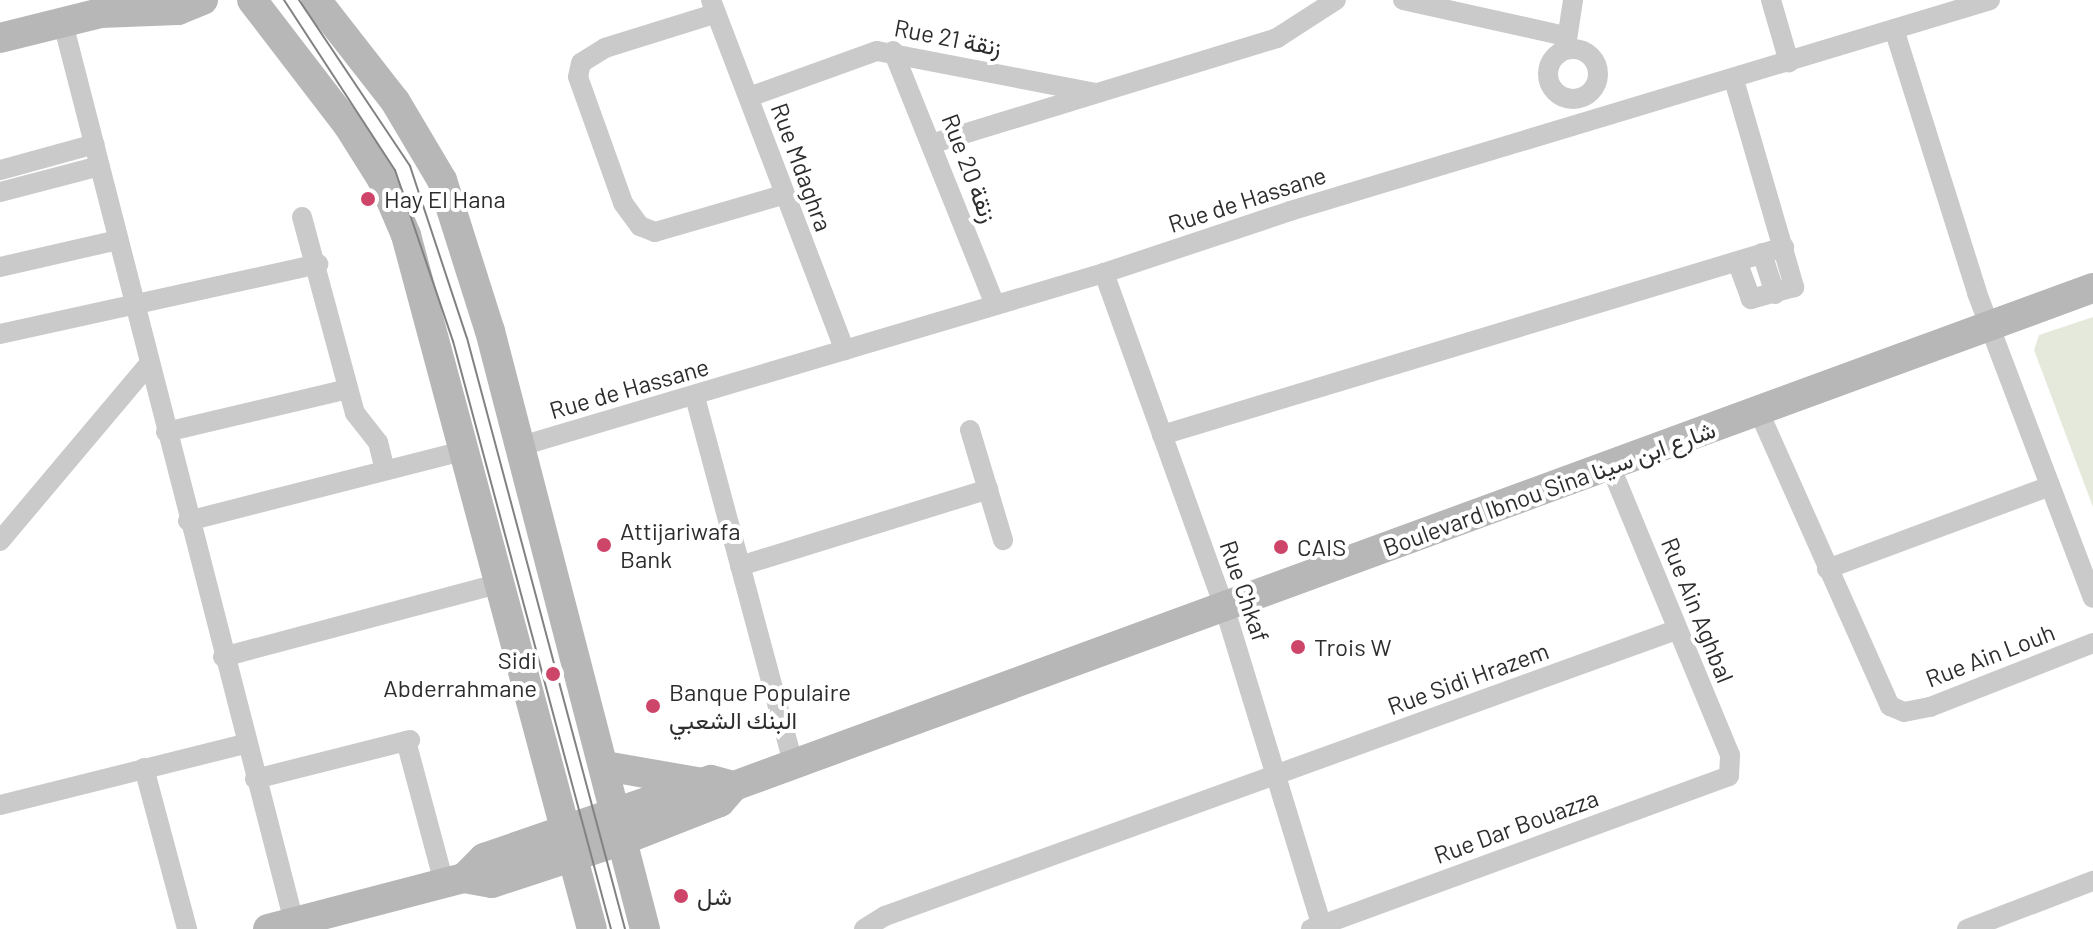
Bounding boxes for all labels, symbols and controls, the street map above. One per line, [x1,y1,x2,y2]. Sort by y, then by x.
street label: Rue 21 زنقة [892,12,1004,62]
street label: Rue Mdaghra [765,99,839,235]
street label: Rue 20 زنقة [936,110,1004,226]
street label: Rue de Hassane [1164,160,1330,238]
place label: Hay El Hana [384,185,506,213]
marker: Hay El Hana [359,190,377,208]
street label: Rue de Hassane [546,352,712,424]
street label: Boulevard Ibnou Sina شارع ابن سينا [1379,414,1719,562]
place label: Attijariwafa Bank [620,517,740,573]
place label: CAIS [1297,533,1346,561]
street label: Rue Ain Aghbal [1656,533,1740,687]
marker: Attijariwafa Bank [595,536,613,554]
street label: Rue Chkaf [1214,537,1276,645]
marker: CAIS [1272,538,1290,556]
street label: Rue Ain Louh [1921,617,2059,693]
place label: Trois W [1314,633,1392,661]
street label: Rue Sidi Hrazem [1384,636,1552,720]
marker: Trois W [1289,638,1307,656]
place label: Sidi Abderrahmane [383,646,537,702]
marker: Sidi Abderrahmane [544,665,562,683]
place label: Banque Populaire البنك الشعبي [669,678,851,734]
marker: Banque Populaire البنك الشعبي [644,697,662,715]
street label: Rue Dar Bouazza [1430,783,1602,869]
place label: شل [697,882,732,910]
marker: شل [672,887,690,905]

